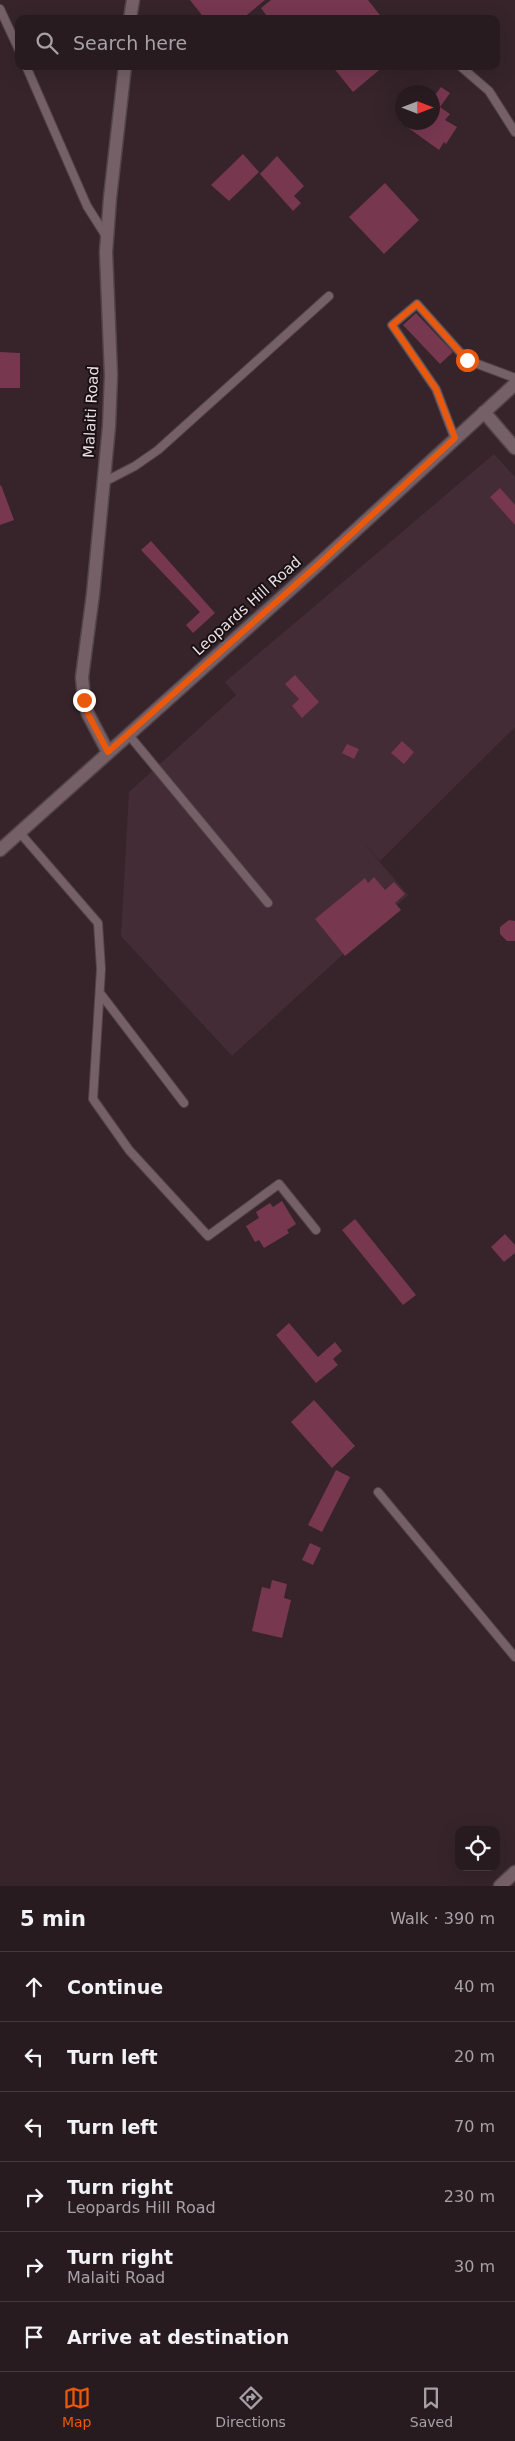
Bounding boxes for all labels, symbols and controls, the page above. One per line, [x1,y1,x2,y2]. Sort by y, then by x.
search box [15,15,500,70]
icon: search [33,29,61,57]
text: Search here [73,32,187,54]
north arrow [395,85,440,130]
route start [456,349,479,372]
street label: Malaiti Road [80,366,102,458]
street label: Leopards Hill Road [189,553,305,659]
route end [73,689,96,712]
map controls [455,1826,500,1871]
button: locate [455,1826,500,1871]
text: 5 min [20,1907,86,1931]
text: Walk · 390 m [390,1909,495,1928]
icon: ahead [20,1973,48,2001]
text: Continue [67,1976,163,1998]
text: 40 m [454,1977,495,1996]
icon: left [20,2043,48,2071]
text: Turn left [67,2046,158,2068]
text: 20 m [454,2047,495,2066]
icon: left [20,2113,48,2141]
text: Turn left [67,2116,158,2138]
text: 70 m [454,2117,495,2136]
text: Turn right [67,2176,173,2198]
icon: right [20,2183,48,2211]
text: 230 m [444,2187,495,2206]
text: Leopards Hill Road [67,2198,216,2217]
text: Turn right [67,2246,173,2268]
icon: right [20,2253,48,2281]
text: 30 m [454,2257,495,2276]
text: Malaiti Road [67,2268,165,2287]
icon: arrive [20,2323,48,2351]
text: Arrive at destination [67,2326,289,2348]
tab: Map [62,2384,91,2430]
tab: Directions [215,2384,286,2430]
tab: Saved [410,2384,453,2430]

